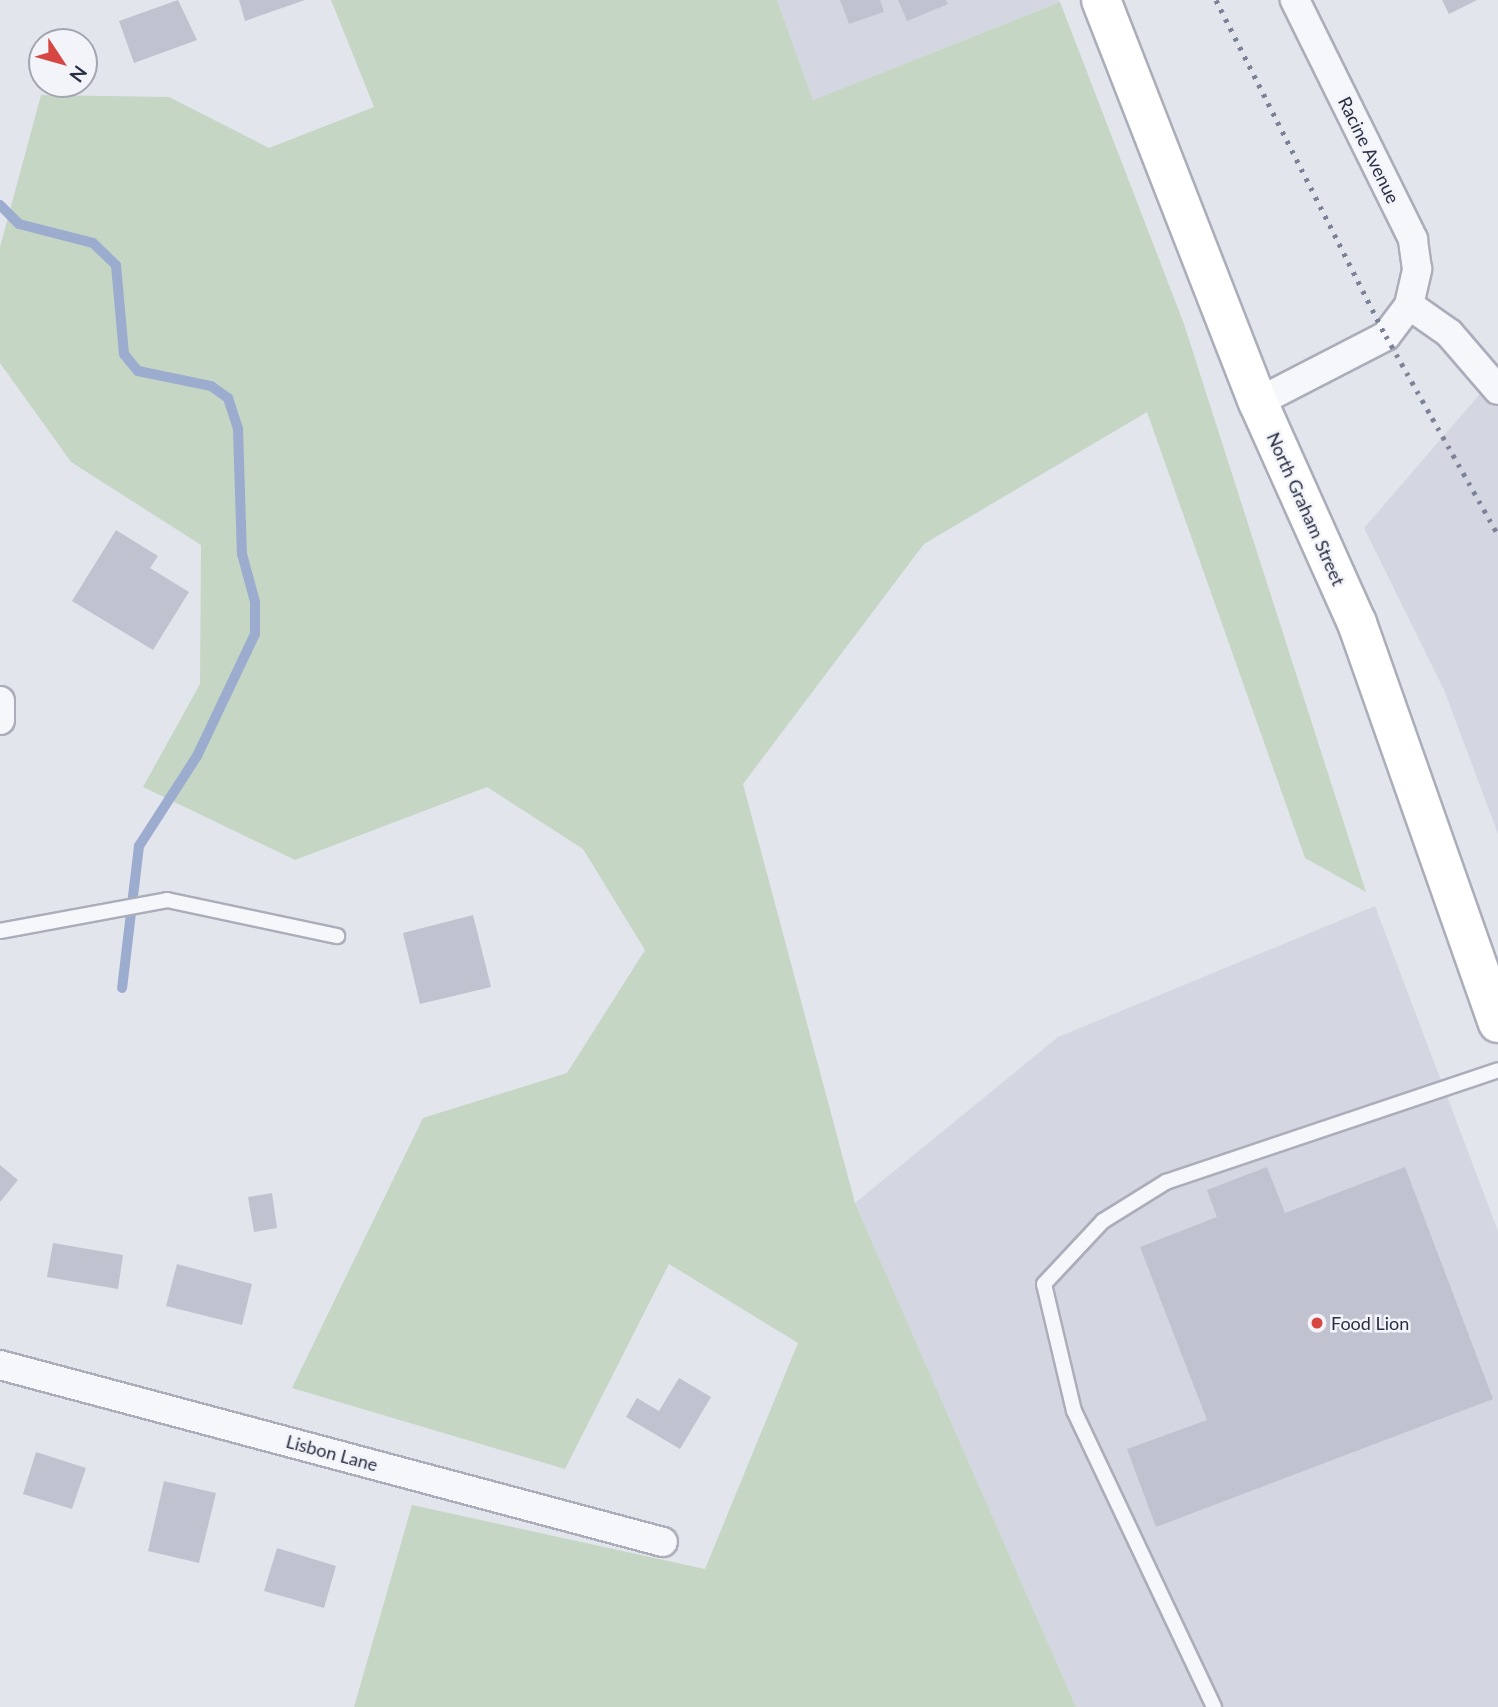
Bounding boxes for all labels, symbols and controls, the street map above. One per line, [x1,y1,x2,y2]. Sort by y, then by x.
north arrow [28,28,98,98]
text: N [65,62,92,87]
street label: Racine Avenue [1334,93,1404,207]
street label: North Graham Street [1262,429,1350,589]
place label: Food Lion [1331,1312,1409,1334]
marker: Food Lion [1309,1315,1325,1331]
street label: Lisbon Lane [284,1430,380,1476]

